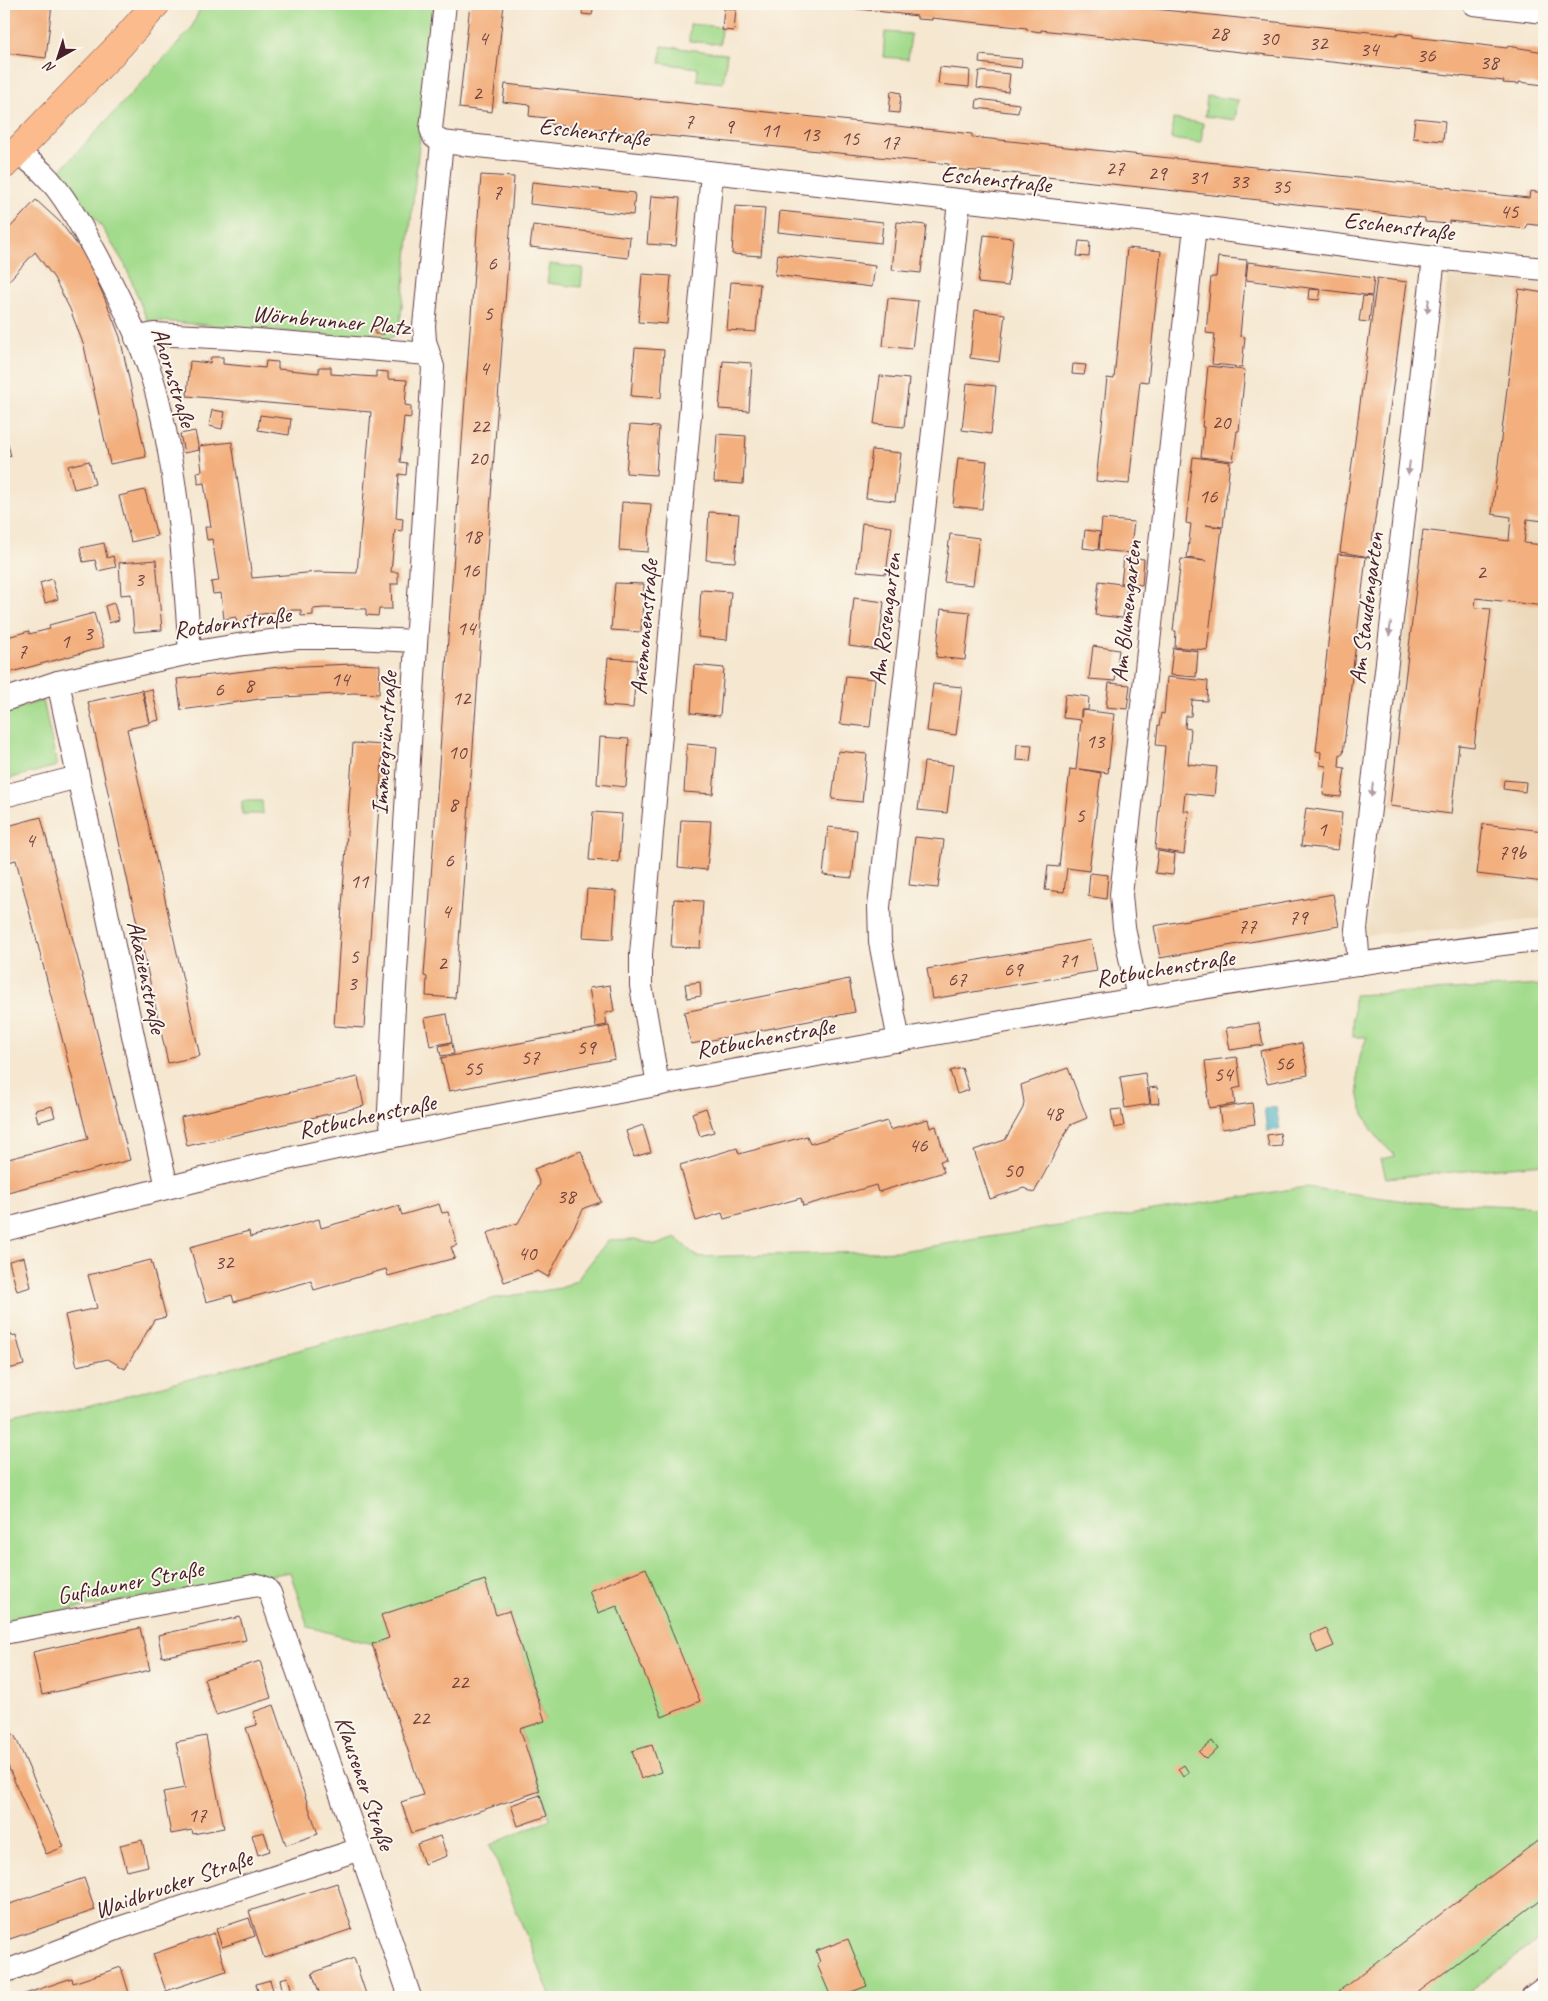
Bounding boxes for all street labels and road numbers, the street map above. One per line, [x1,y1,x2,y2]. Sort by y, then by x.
street label: Eschenstraße [537,110,653,154]
street label: Eschenstraße [939,158,1055,200]
street label: Eschenstraße [1342,204,1458,248]
street label: Wörnbrunner Platz [251,298,413,342]
street label: Ahornstraße [145,323,204,433]
street label: Am Staudengarten [1342,530,1390,686]
street label: Am Blumengarten [1104,538,1148,683]
street label: Am Rosengarten [862,550,908,687]
street label: Anemonenstraße [623,556,665,696]
street label: Rotdornstraße [171,599,295,645]
street label: Immergrünstraße [364,668,404,816]
street label: Akazienstraße [120,918,174,1038]
street label: Rotbuchenstraße [1094,942,1238,994]
street label: Rotbuchenstraße [694,1011,839,1065]
street label: Rotbuchenstraße [296,1086,441,1145]
street label: Gufidauner Straße [54,1553,208,1611]
street label: Klausener Straße [328,1712,403,1856]
street label: Waidbrucker Straße [90,1842,258,1925]

